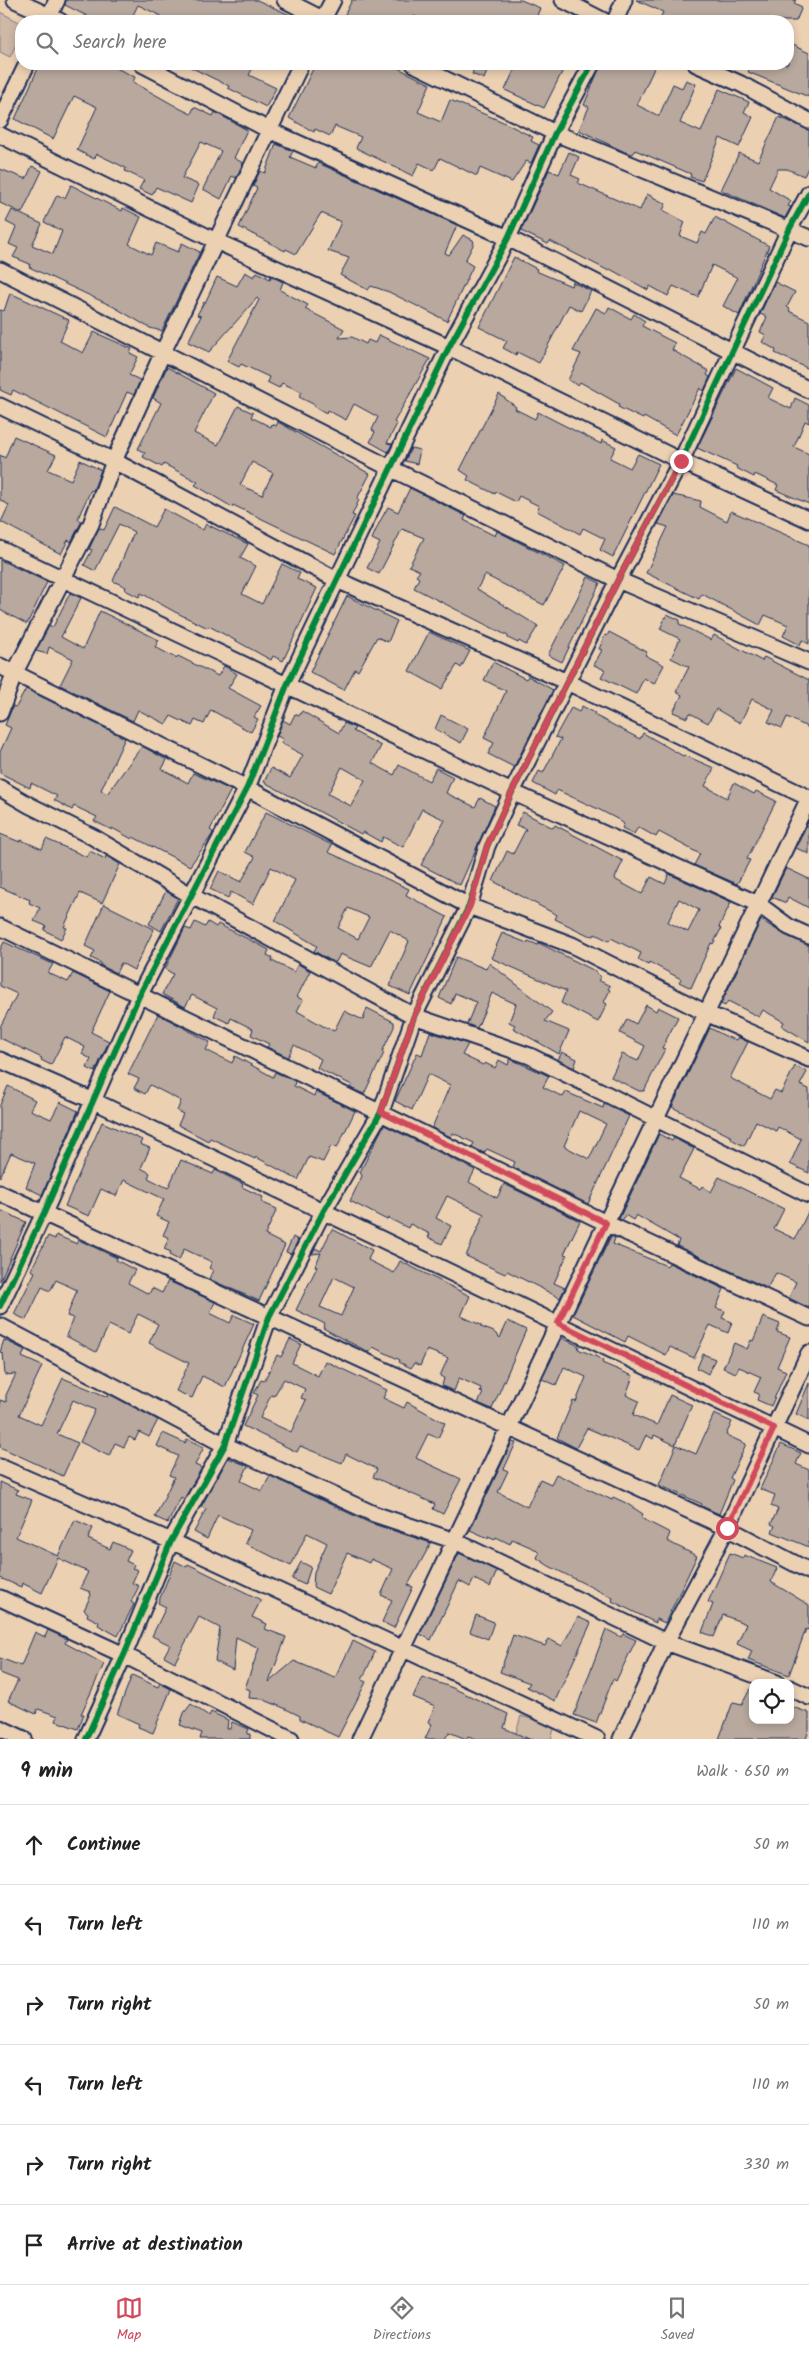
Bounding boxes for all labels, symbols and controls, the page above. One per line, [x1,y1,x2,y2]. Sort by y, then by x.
search box [15,15,794,70]
text: Search here [73,28,167,58]
icon: search [33,29,61,57]
route end [670,450,693,473]
route start [716,1517,739,1540]
map controls [749,1679,794,1724]
button: locate [749,1679,794,1724]
text: 9 min [20,1755,73,1788]
text: Walk · 650 m [696,1759,789,1784]
text: Continue [67,1830,140,1860]
icon: ahead [20,1831,48,1859]
text: 50 m [753,1832,789,1857]
text: Turn left [67,1910,142,1940]
icon: left [20,1911,48,1939]
text: 110 m [752,1912,789,1937]
text: Turn right [67,1990,152,2020]
icon: right [20,1991,48,2019]
text: 50 m [753,1992,789,2017]
text: Turn left [67,2070,142,2100]
icon: left [20,2071,48,2099]
text: 110 m [752,2072,789,2097]
text: Turn right [67,2150,152,2180]
icon: right [20,2151,48,2179]
text: 330 m [744,2152,789,2177]
text: Arrive at destination [67,2230,243,2260]
icon: arrive [20,2231,48,2259]
tab: Map [115,2294,143,2346]
tab: Directions [373,2294,431,2346]
tab: Saved [661,2294,694,2346]

